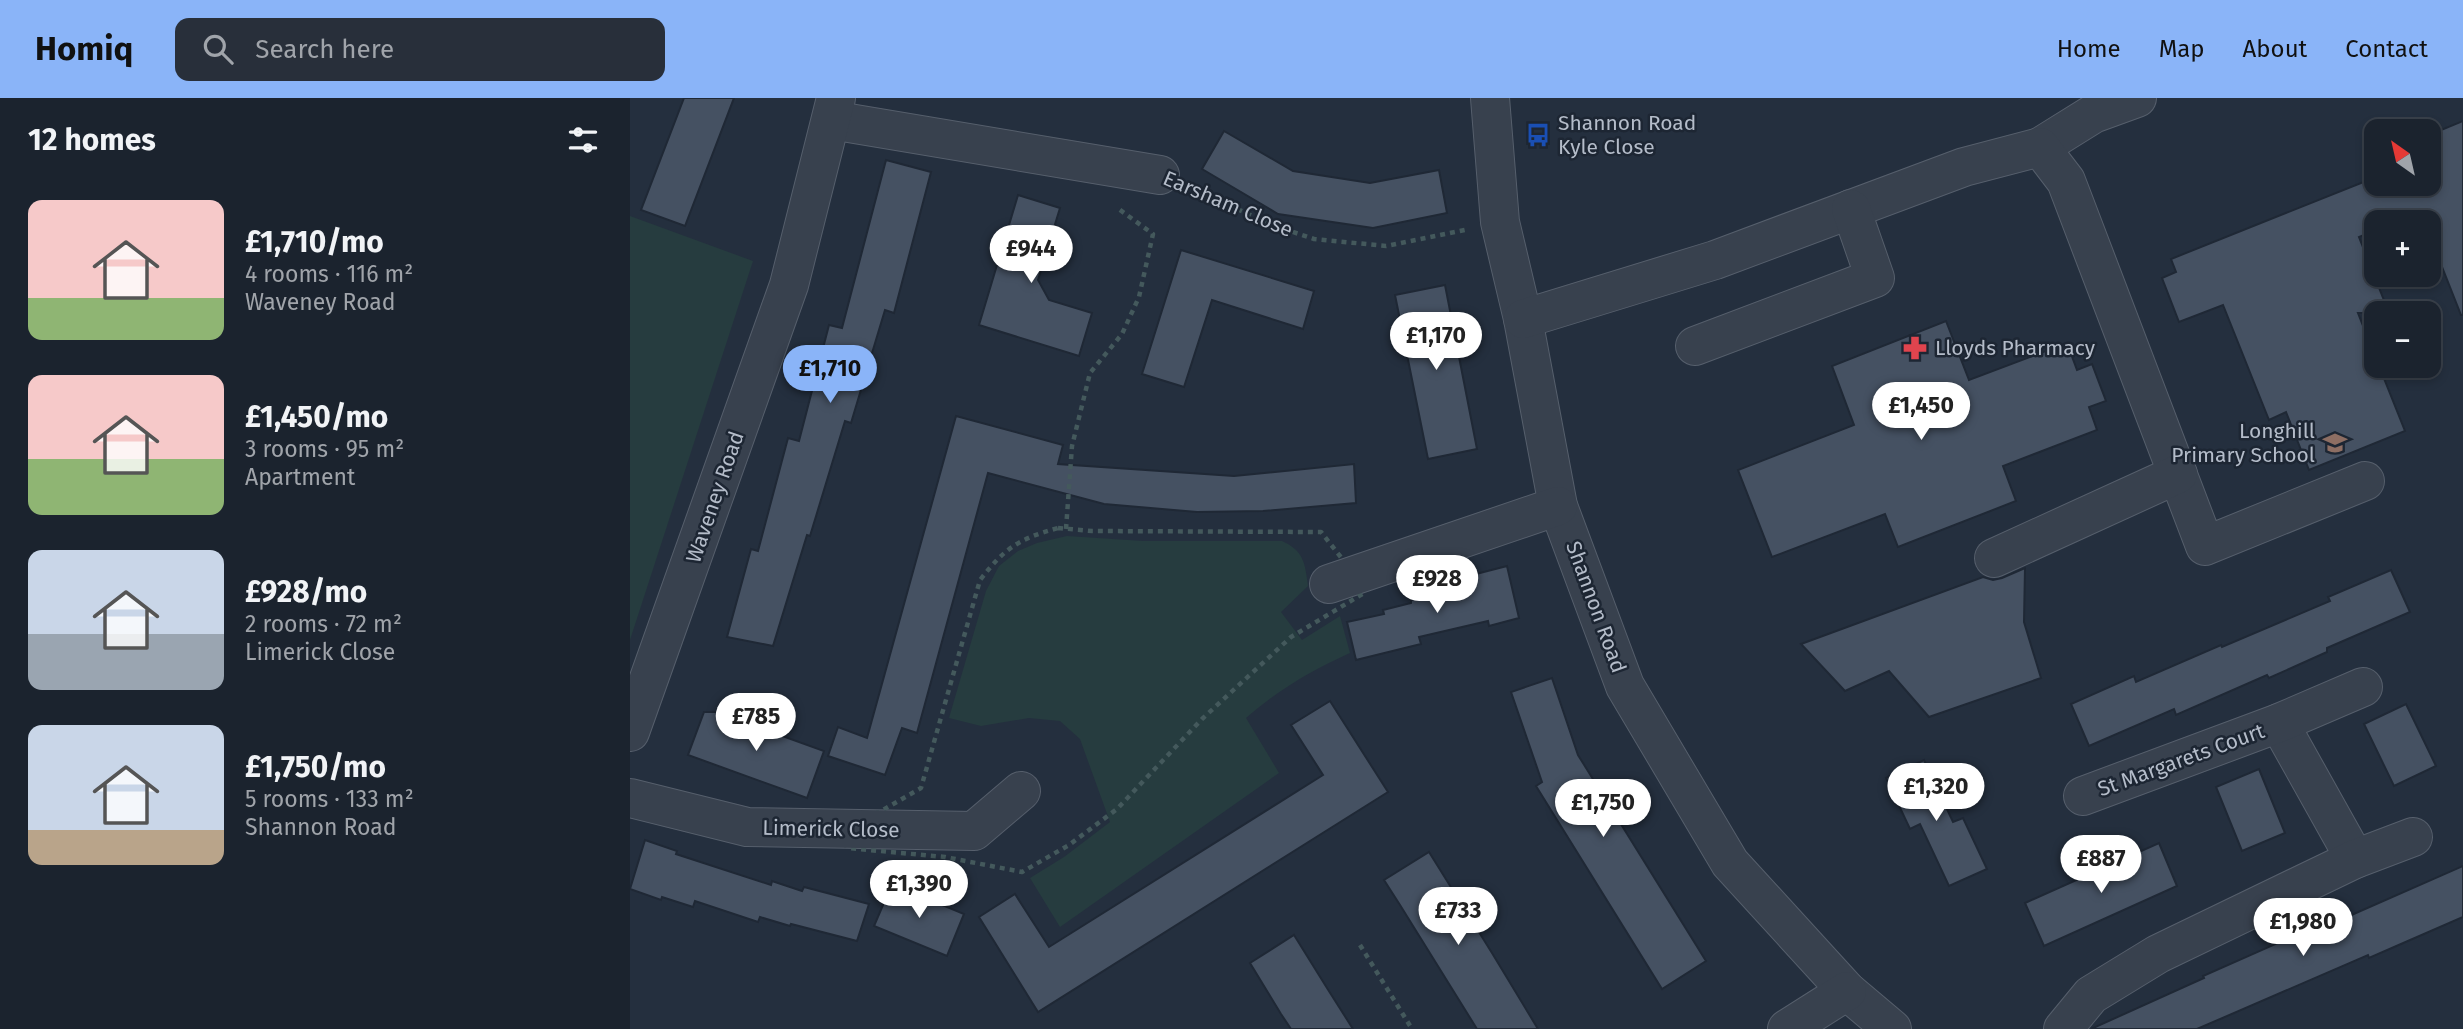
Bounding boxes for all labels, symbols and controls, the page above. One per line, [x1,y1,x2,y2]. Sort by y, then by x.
search box [175,18,665,81]
text: Homiq [35,29,133,69]
icon: search [199,30,237,68]
text: Search here [255,34,394,65]
text: Home [2057,35,2121,63]
text: Map [2159,35,2205,63]
text: About [2243,35,2307,63]
text: Contact [2345,35,2428,63]
place label: Shannon Road Kyle Close [1558,110,1696,160]
north arrow [2364,119,2441,196]
map controls [2364,119,2441,378]
icon: filters [564,121,602,159]
bus stop icon: Shannon Road Kyle Close [1524,121,1552,149]
text: 12 homes [28,122,156,158]
street label: Earsham Close [1159,165,1297,243]
button: + [2364,210,2441,287]
text: £1,710/mo [245,224,384,260]
pin: £944 [990,226,1072,285]
icon: home [84,228,168,312]
text: £944 [1006,234,1056,262]
text: 4 rooms · 116 m² [245,260,413,288]
text: Waveney Road [245,288,396,316]
button: − [2364,301,2441,378]
pin: £1,170 [1379,313,1493,372]
text: £1,170 [1406,321,1466,349]
pharmacy icon: Lloyds Pharmacy [1901,334,1929,362]
place label: Lloyds Pharmacy [1935,335,2096,361]
pin: £1,710 [773,345,887,405]
text: £1,710 [799,354,861,382]
pin: £1,450 [1864,382,1978,442]
text: £1,450 [1888,391,1954,419]
text: £1,450/mo [245,399,388,435]
icon: home [84,403,168,487]
place label: Longhill Primary School [2171,418,2315,468]
street label: Waveney Road [680,428,750,566]
school or university icon: Longhill Primary School [2321,429,2349,457]
text: 3 rooms · 95 m² [245,435,404,463]
text: Apartment [245,463,355,491]
street label: Shannon Road [1560,538,1632,676]
pin: £928 [1396,556,1478,615]
text: £928 [1412,564,1462,592]
text: £928/mo [245,574,367,610]
icon: home [84,578,168,662]
text: 2 rooms · 72 m² [245,610,402,638]
text: Limerick Close [245,638,395,666]
pin: £785 [715,694,797,753]
text: £785 [732,702,780,730]
street label: St Margarets Court [2094,718,2268,802]
text: £1,750/mo [245,749,386,785]
icon: home [84,753,168,837]
pin: £1,320 [1879,764,1993,823]
text: £1,320 [1903,772,1969,800]
pin: £1,750 [1546,780,1660,839]
text: 5 rooms · 133 m² [245,785,414,813]
text: £1,750 [1571,788,1635,816]
text: Shannon Road [245,813,397,841]
street label: Limerick Close [762,815,900,843]
pin: £887 [2060,836,2142,895]
text: £887 [2076,844,2126,872]
pin: £1,390 [862,860,976,920]
text: £1,390 [886,869,952,897]
pin: £733 [1417,888,1499,947]
text: £733 [1435,896,1481,924]
pin: £1,980 [2246,898,2360,958]
text: £1,980 [2270,907,2336,935]

